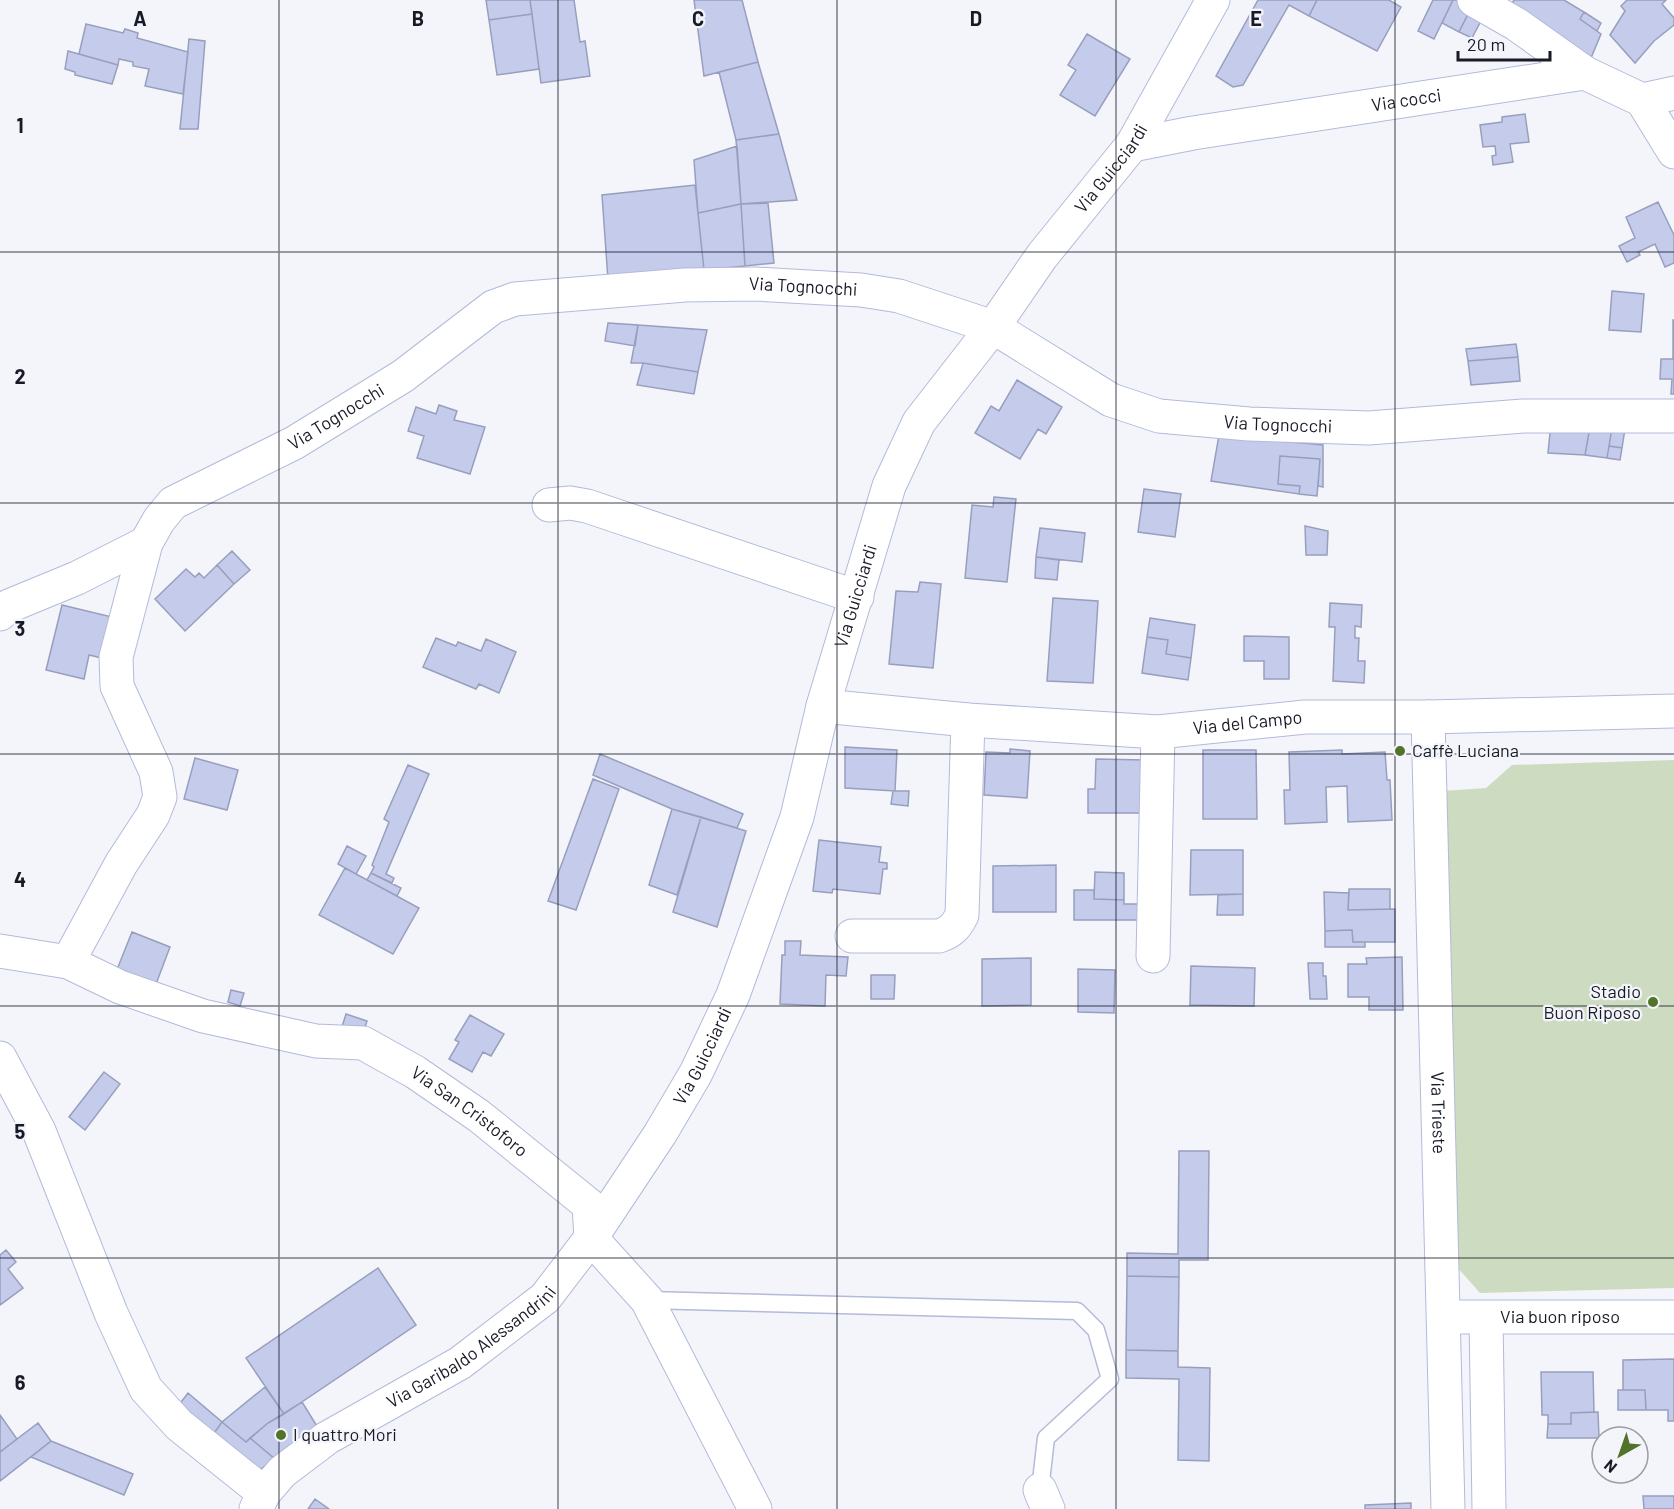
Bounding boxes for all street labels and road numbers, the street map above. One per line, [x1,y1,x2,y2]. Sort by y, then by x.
street label: Via cocci [1370,83,1443,116]
street label: Via Guicciardi [1069,120,1151,217]
street label: Via Tognocchi [749,272,858,300]
street label: Via Tognocchi [284,378,388,454]
street label: Via Tognocchi [1223,410,1333,437]
street label: Via Guicciardi [829,542,881,650]
street label: Via del Campo [1192,705,1303,738]
street label: Via Guicciardi [668,1003,736,1108]
street label: Via San Cristoforo [407,1061,533,1161]
street label: Via Trieste [1427,1071,1451,1154]
street label: Via Garibaldo Alessandrini [382,1281,560,1412]
street label: Via buon riposo [1500,1305,1620,1327]

